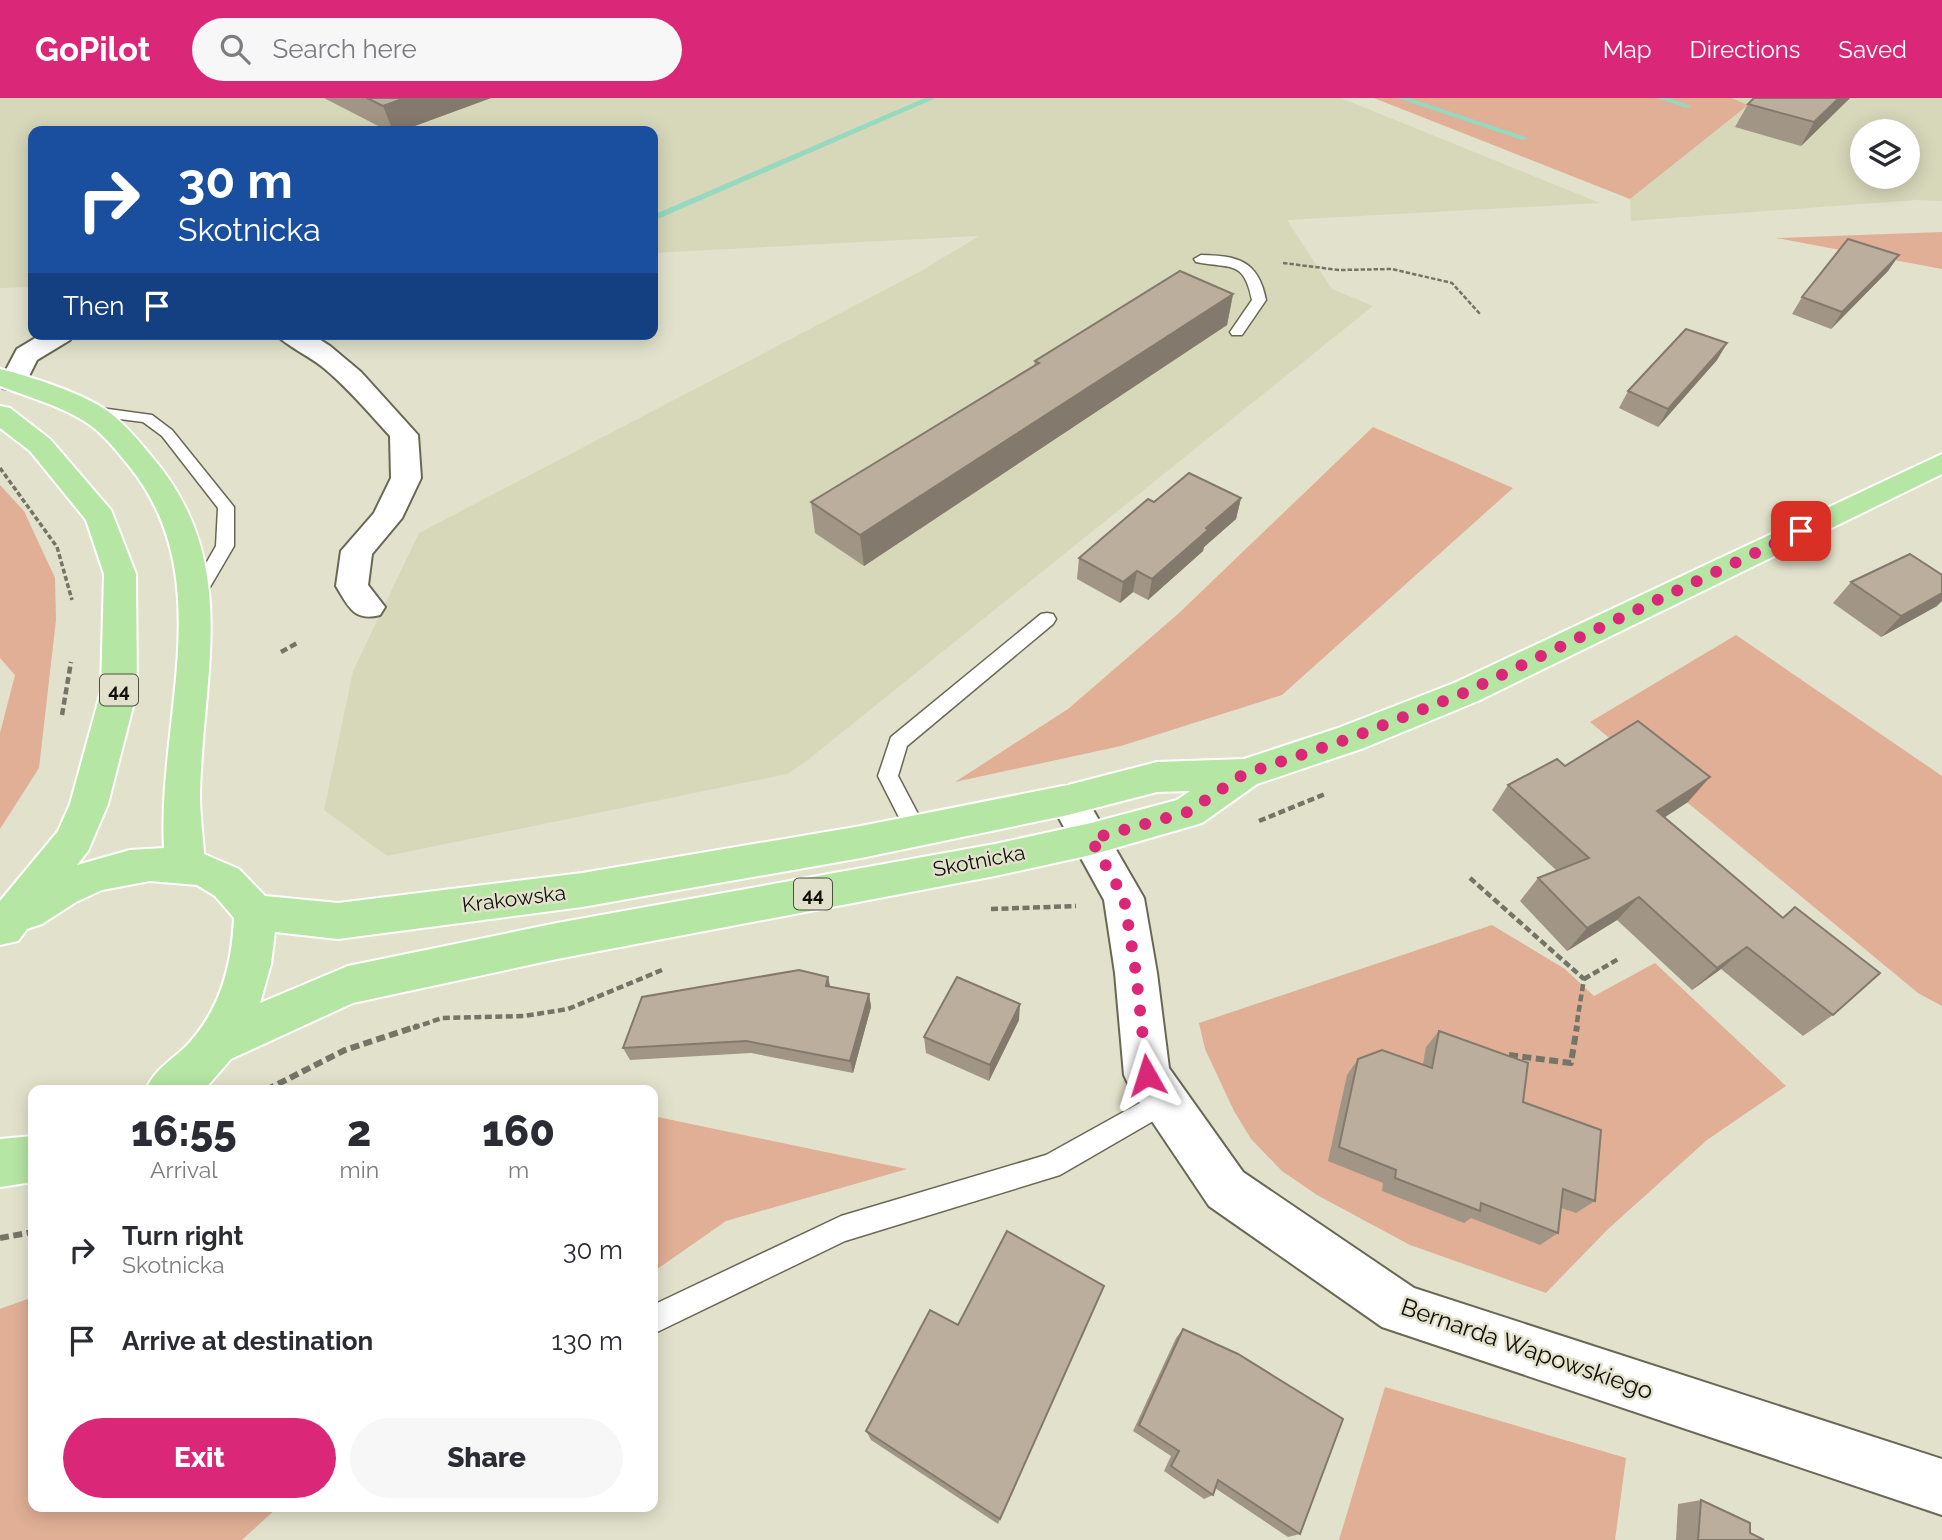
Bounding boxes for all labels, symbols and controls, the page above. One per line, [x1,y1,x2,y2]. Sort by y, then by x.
search box [192,18,682,81]
text: GoPilot [35,30,150,69]
icon: search [216,30,254,68]
text: Search here [272,34,417,64]
text: Map [1603,35,1652,64]
text: Directions [1690,35,1800,64]
text: Saved [1838,35,1907,64]
map controls [1850,119,1920,189]
button: layers [1850,119,1920,189]
text: 30 m [178,152,293,209]
icon: right [63,154,154,245]
text: Skotnicka [178,211,321,248]
icon: arrive [138,287,176,325]
text: Then [63,291,124,321]
pin [1771,501,1831,561]
icon: arrive [1782,512,1820,550]
road number: 44 [100,674,138,706]
street label: Skotnicka [931,839,1027,882]
road number: 44 [794,878,832,909]
street label: Krakowska [461,880,567,917]
position arrow [1110,1038,1184,1112]
text: 16:55 [131,1107,237,1156]
text: 2 [347,1107,371,1156]
text: 160 [482,1107,555,1156]
text: Arrival [150,1156,217,1183]
text: min [340,1156,379,1183]
text: m [508,1156,529,1183]
text: Turn right [122,1221,243,1251]
icon: right [63,1231,101,1269]
text: 30 m [563,1235,623,1265]
text: Skotnicka [122,1251,224,1278]
street label: Bernarda Wapowskiego [1397,1292,1657,1405]
icon: arrive [63,1322,101,1360]
text: Arrive at destination [122,1326,373,1356]
text: 130 m [552,1326,623,1356]
button: Exit [63,1418,336,1498]
button: Share [350,1418,623,1498]

